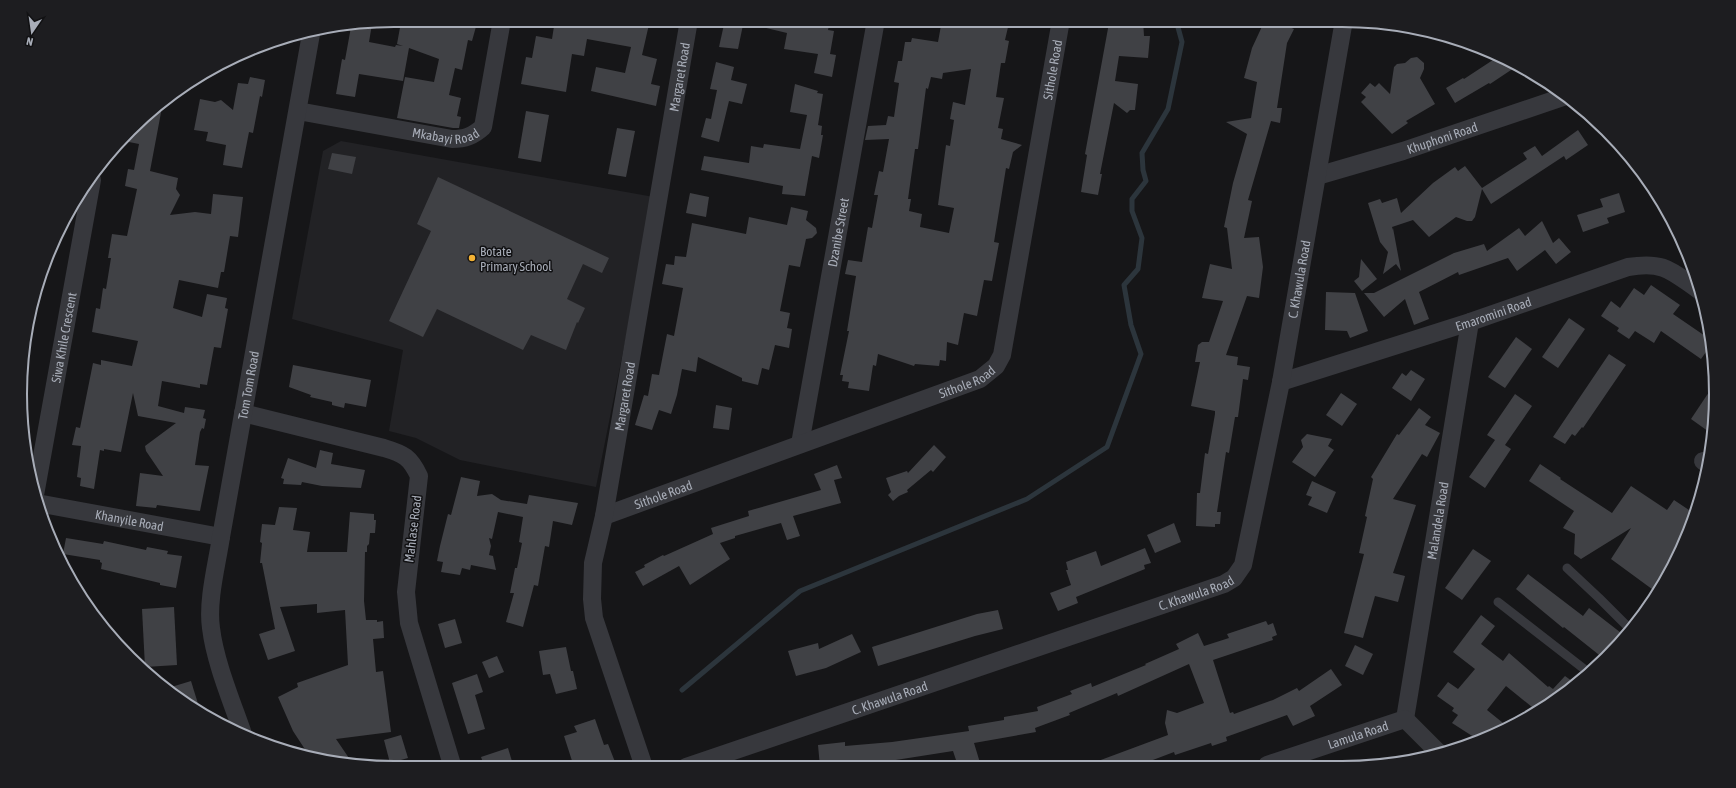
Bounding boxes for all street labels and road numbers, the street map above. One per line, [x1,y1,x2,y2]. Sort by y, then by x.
street label: Sithole Road [1040,39,1065,101]
street label: Margaret Road [666,41,693,113]
street label: Khuphoni Road [1405,119,1479,157]
street label: Mkabayi Road [411,124,482,147]
street label: Dzanibe Street [824,196,852,268]
street label: C. Khawula Road [1285,239,1313,319]
street label: Siwa Khile Crescent [48,291,79,384]
street label: Emaromini Road [1454,294,1533,334]
street label: Tom Tom Road [235,350,262,421]
street label: Margaret Road [611,361,638,432]
street label: Sithole Road [937,362,998,401]
street label: Sithole Road [632,477,694,512]
street label: Malandela Road [1424,481,1451,561]
street label: Mahlase Road [401,495,425,563]
street label: Khanyile Road [94,506,165,534]
street label: C. Khawula Road [1157,572,1237,613]
street label: C. Khawula Road [850,678,929,718]
street label: Lamula Road [1326,718,1390,752]

